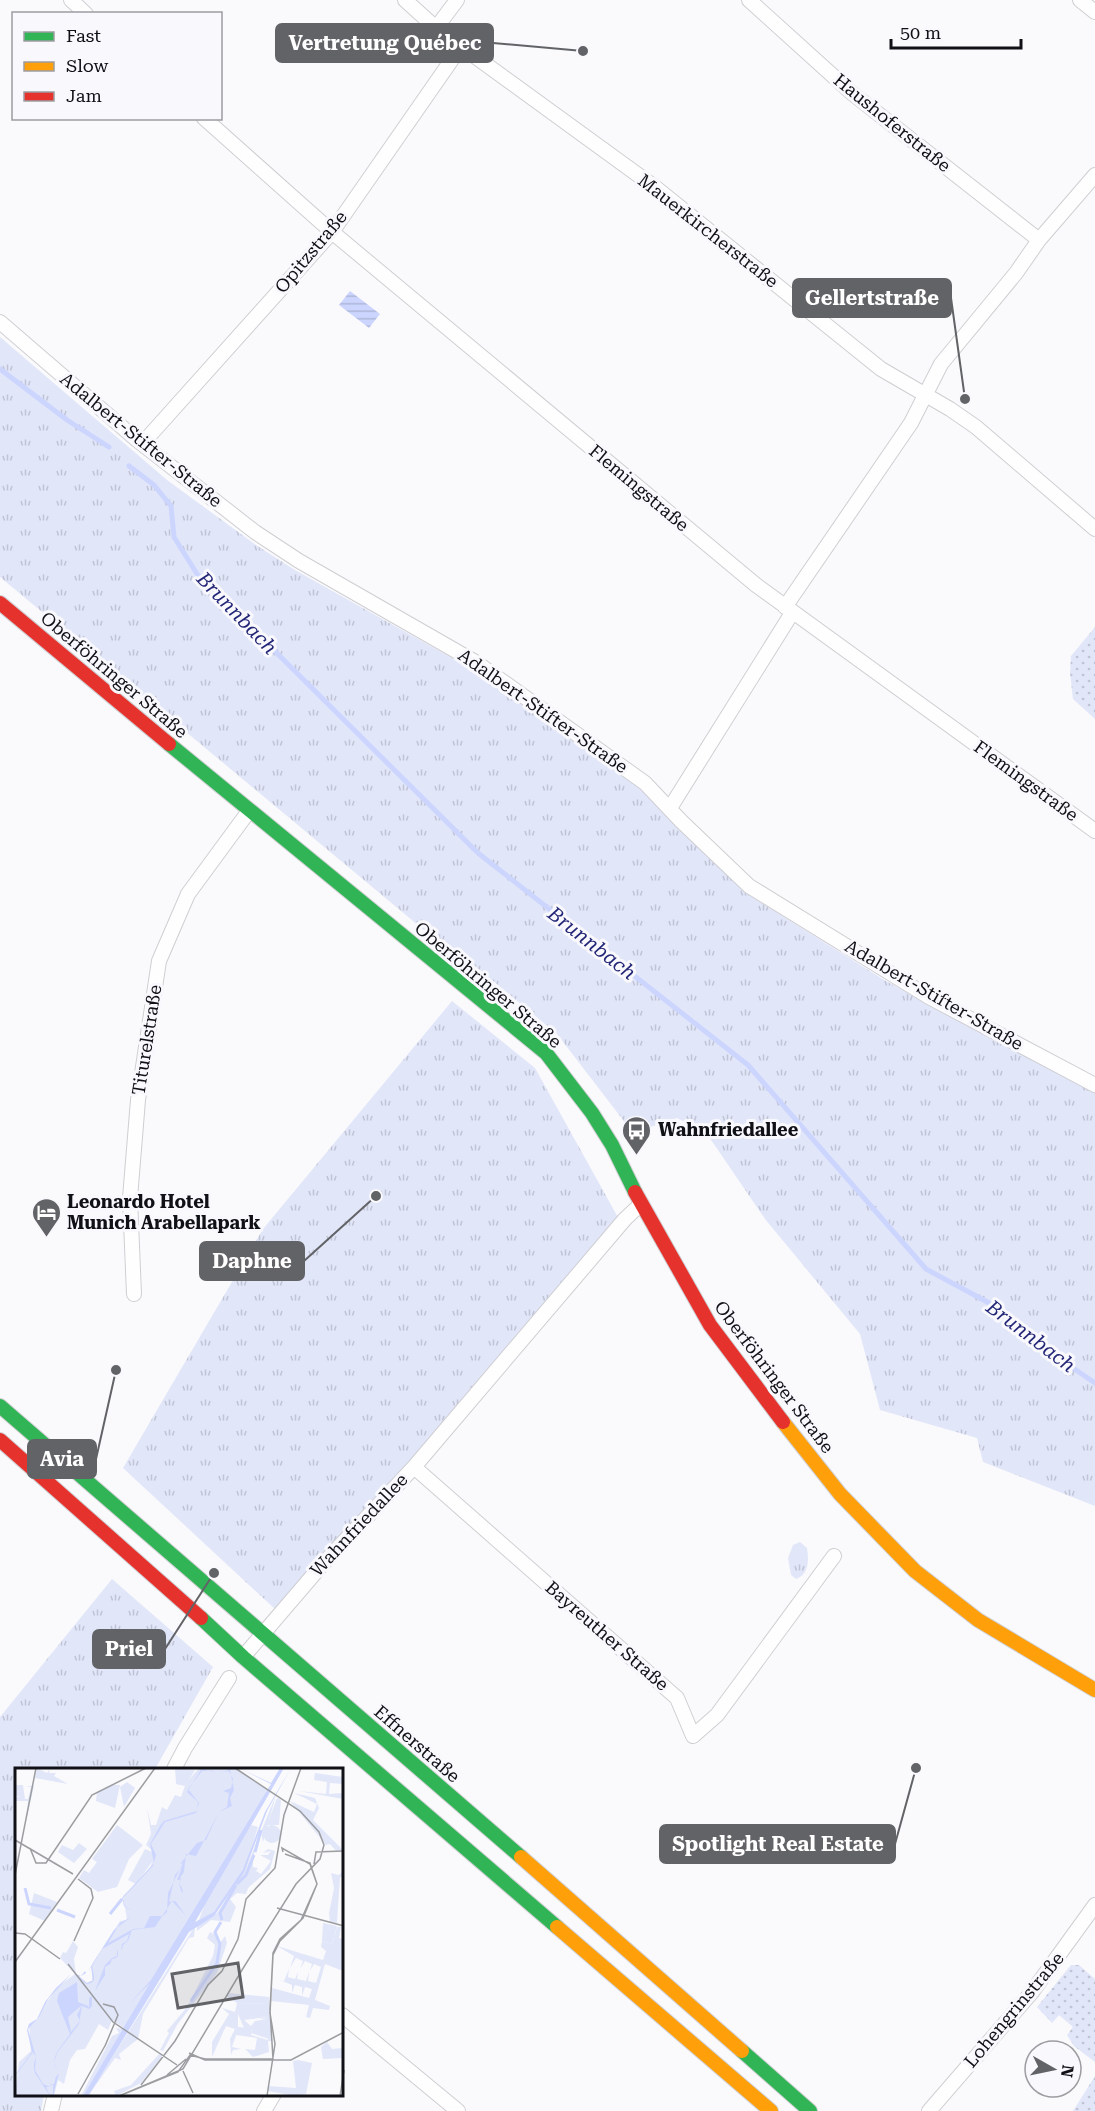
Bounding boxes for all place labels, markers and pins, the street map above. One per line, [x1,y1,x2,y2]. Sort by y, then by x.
callout: Vertretung Québec [276,24,493,62]
callout: Gellertstraße [793,279,951,317]
bus stop icon: Wahnfriedallee [621,1114,653,1156]
place label: Wahnfriedallee [658,1119,799,1140]
place label: Leonardo Hotel Munich Arabellapark [67,1191,261,1233]
hotel icon: Leonardo Hotel Munich Arabellapark [30,1196,62,1238]
callout: Daphne [200,1242,304,1280]
callout: Avia [28,1440,96,1478]
callout: Priel [93,1630,165,1668]
callout: Spotlight Real Estate [660,1825,895,1863]

